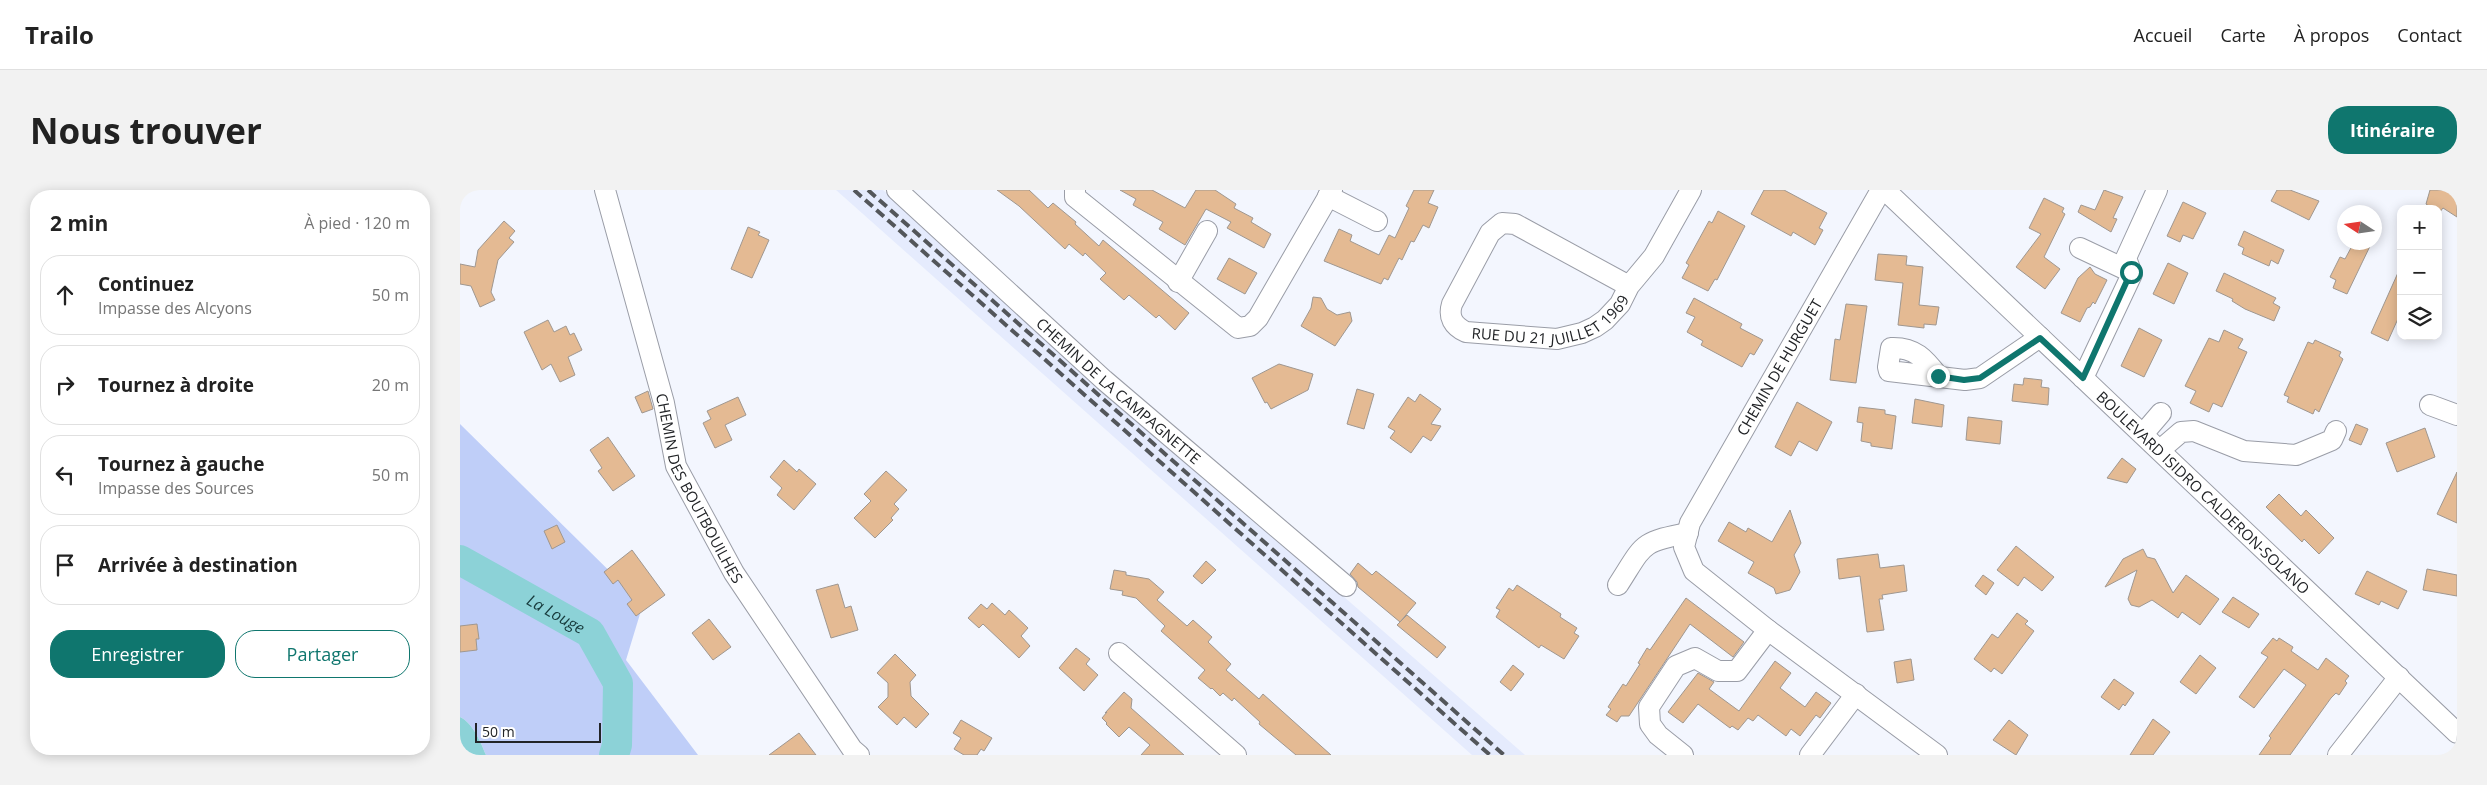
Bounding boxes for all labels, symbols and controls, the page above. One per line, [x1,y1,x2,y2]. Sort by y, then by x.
text: Trailo [25,18,94,51]
text: Accueil [2134,23,2192,47]
text: Carte [2220,23,2266,47]
text: À propos [2294,23,2369,47]
text: Contact [2397,23,2462,47]
button: Itinéraire [2328,106,2457,154]
text: Nous trouver [30,107,262,154]
north arrow [2337,205,2382,250]
map controls [2397,205,2442,340]
button: + [2397,205,2442,250]
text: 2 min [50,209,108,237]
text: À pied · 120 m [304,212,410,234]
button: − [2397,250,2442,295]
route start [2120,261,2143,284]
text: Continuez [98,271,194,297]
icon: ahead [51,281,79,309]
text: 50 m [372,284,409,306]
street label: RUE DU 21 JUILLET 1969 [1471,291,1633,349]
street label: CHEMIN DE HURGUET [1732,294,1827,439]
button: layers [2397,295,2442,340]
text: Impasse des Alcyons [98,297,252,319]
street label: CHEMIN DE LA CAMPAGNETTE [1032,313,1205,468]
route end [1927,365,1950,388]
icon: right [51,371,79,399]
text: Tournez à droite [98,372,254,398]
text: 20 m [372,374,409,396]
street label: BOULEVARD ISIDRO CALDERON-SOLANO [2093,386,2314,598]
street label: CHEMIN DES BOUTBOUILHES [652,391,748,587]
text: Tournez à gauche [98,451,264,477]
icon: left [51,461,79,489]
text: 50 m [372,464,409,486]
text: Impasse des Sources [98,477,254,499]
icon: arrive [51,551,79,579]
text: Arrivée à destination [98,552,298,578]
water label: La Louge [523,589,589,639]
button: Enregistrer [50,630,225,678]
button: Partager [235,630,410,678]
scale bar [475,720,601,743]
text: 50 m [482,722,515,741]

